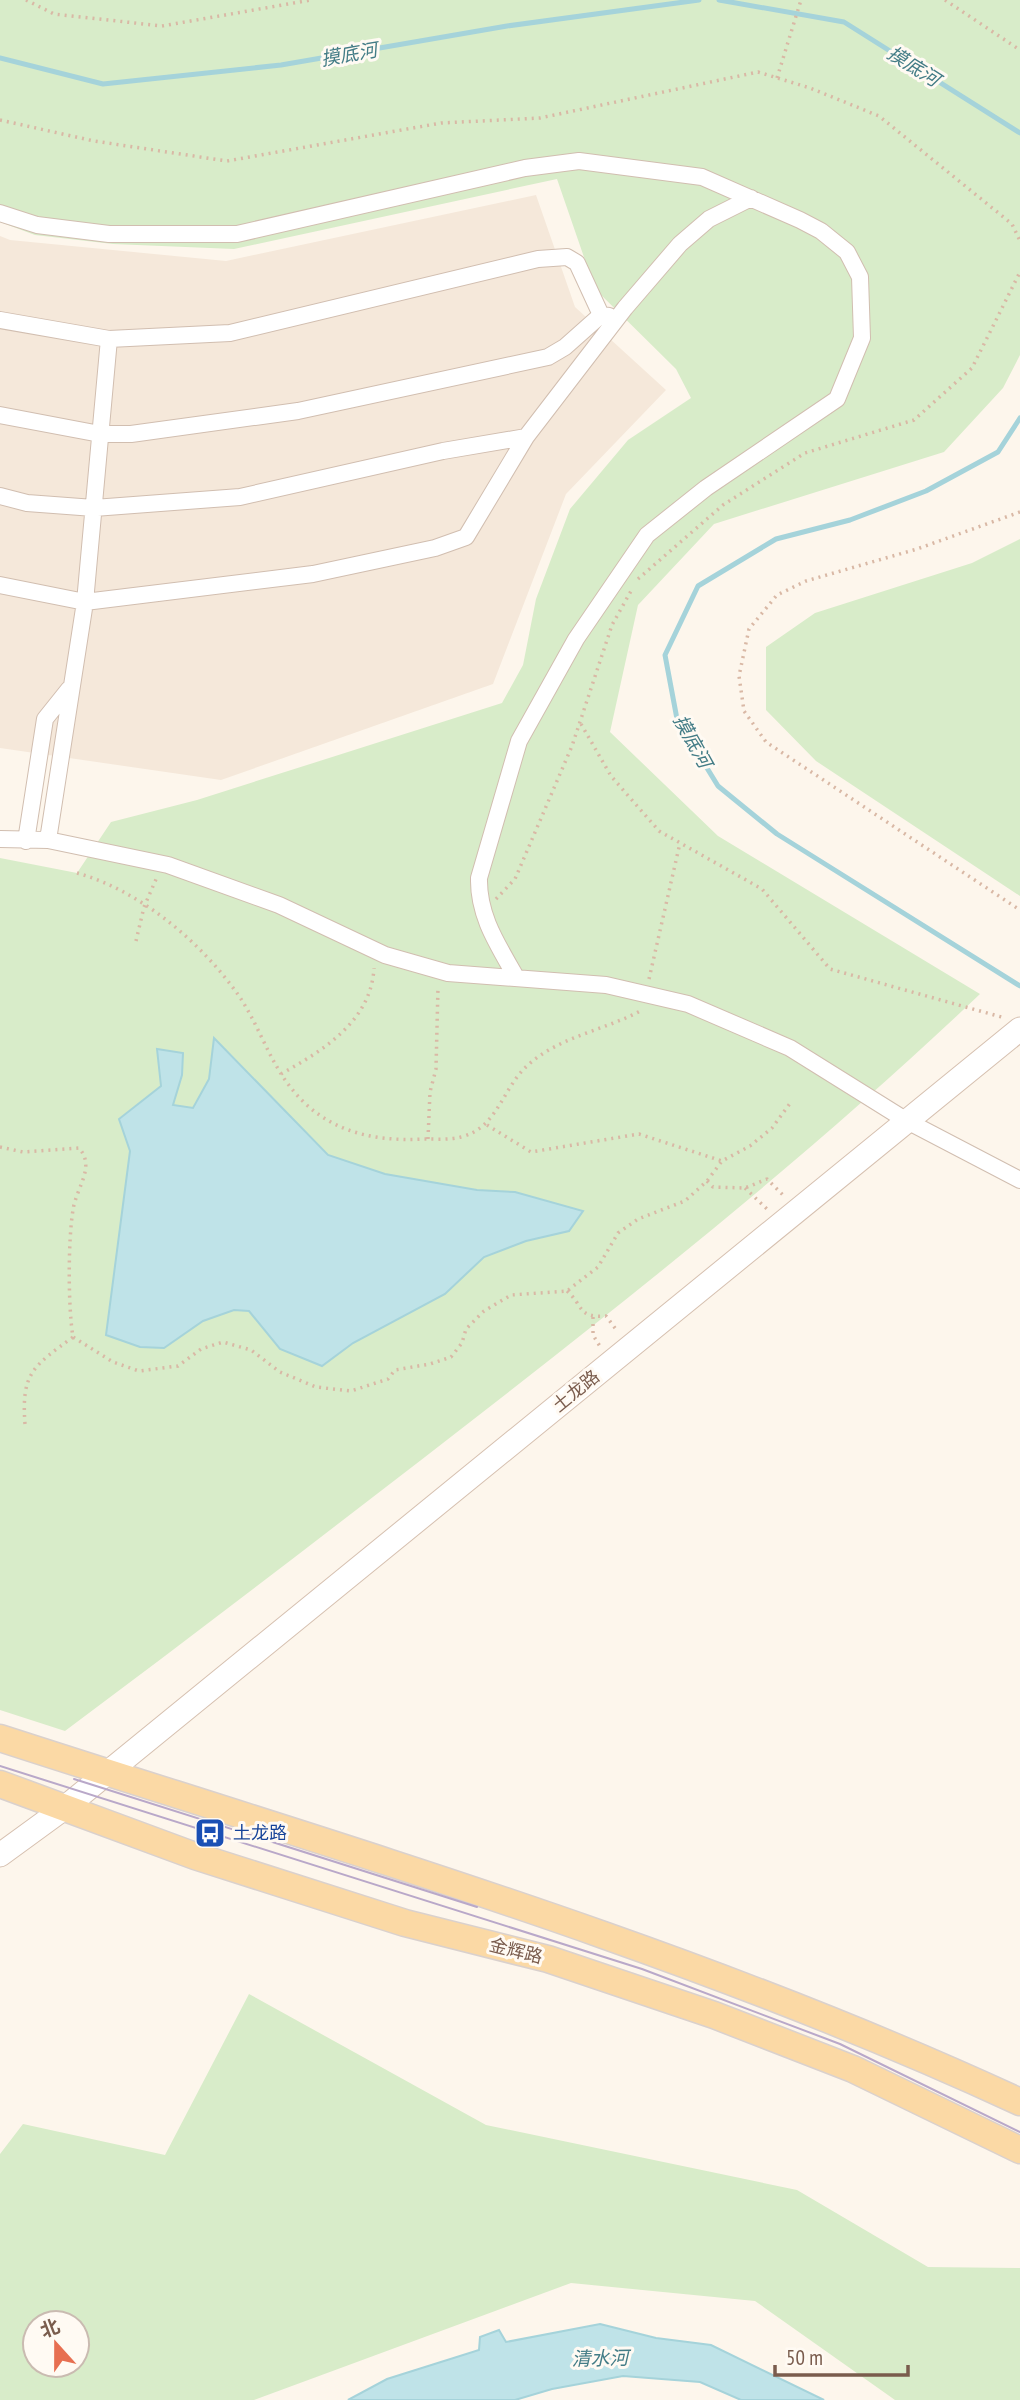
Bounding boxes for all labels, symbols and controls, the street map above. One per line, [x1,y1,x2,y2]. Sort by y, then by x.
water label: 摸底河 [319,37,383,71]
water label: 摸底河 [883,41,948,93]
water label: 摸底河 [669,710,719,775]
street label: 土龙路 [547,1365,604,1417]
bus stop icon: 土龙路 [193,1816,227,1850]
place label: 土龙路 [233,1821,287,1844]
street label: 金辉路 [487,1933,545,1968]
north arrow [21,2309,91,2379]
text: 北 [37,2314,63,2343]
scale bar [775,2334,908,2378]
text: 50 m [786,2344,823,2371]
water label: 清水河 [571,2345,633,2370]

